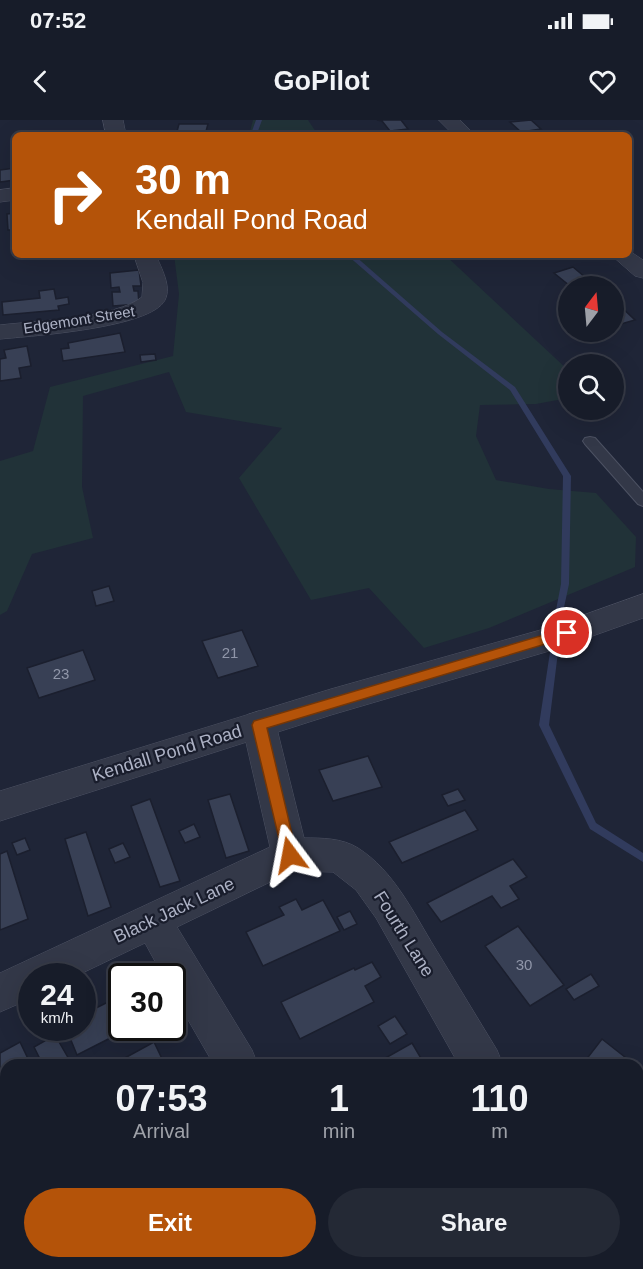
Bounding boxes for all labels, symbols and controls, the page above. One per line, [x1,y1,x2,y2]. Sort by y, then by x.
text: 07:52 [30,8,86,33]
icon: back [24,65,57,98]
icon: heart [586,65,619,98]
text: GoPilot [274,66,370,96]
icon: right [36,156,114,234]
text: 30 m [135,156,231,203]
text: Kendall Pond Road [135,205,368,235]
north arrow [558,276,624,342]
map controls [558,276,624,420]
street label: Edgemont Street [22,302,137,337]
button: search [558,354,624,420]
pin [541,607,592,658]
icon: arrive [550,616,583,649]
house number: 21 [222,644,238,661]
house number: 23 [53,665,69,682]
street label: Kendall Pond Road [90,721,244,785]
position arrow [258,823,322,887]
street label: Black Jack Lane [110,873,238,947]
street label: Fourth Lane [370,888,438,980]
house number: 30 [516,956,532,973]
speed limit sign: 30 [108,963,186,1041]
text: 24 [40,978,74,1011]
text: km/h [41,1009,73,1026]
text: 07:53 [115,1078,207,1119]
text: 1 [329,1078,349,1119]
text: 110 [470,1078,529,1119]
text: Arrival [133,1120,190,1142]
text: min [323,1120,355,1142]
text: m [491,1120,508,1142]
button: Exit [24,1188,316,1257]
button: Share [328,1188,620,1257]

